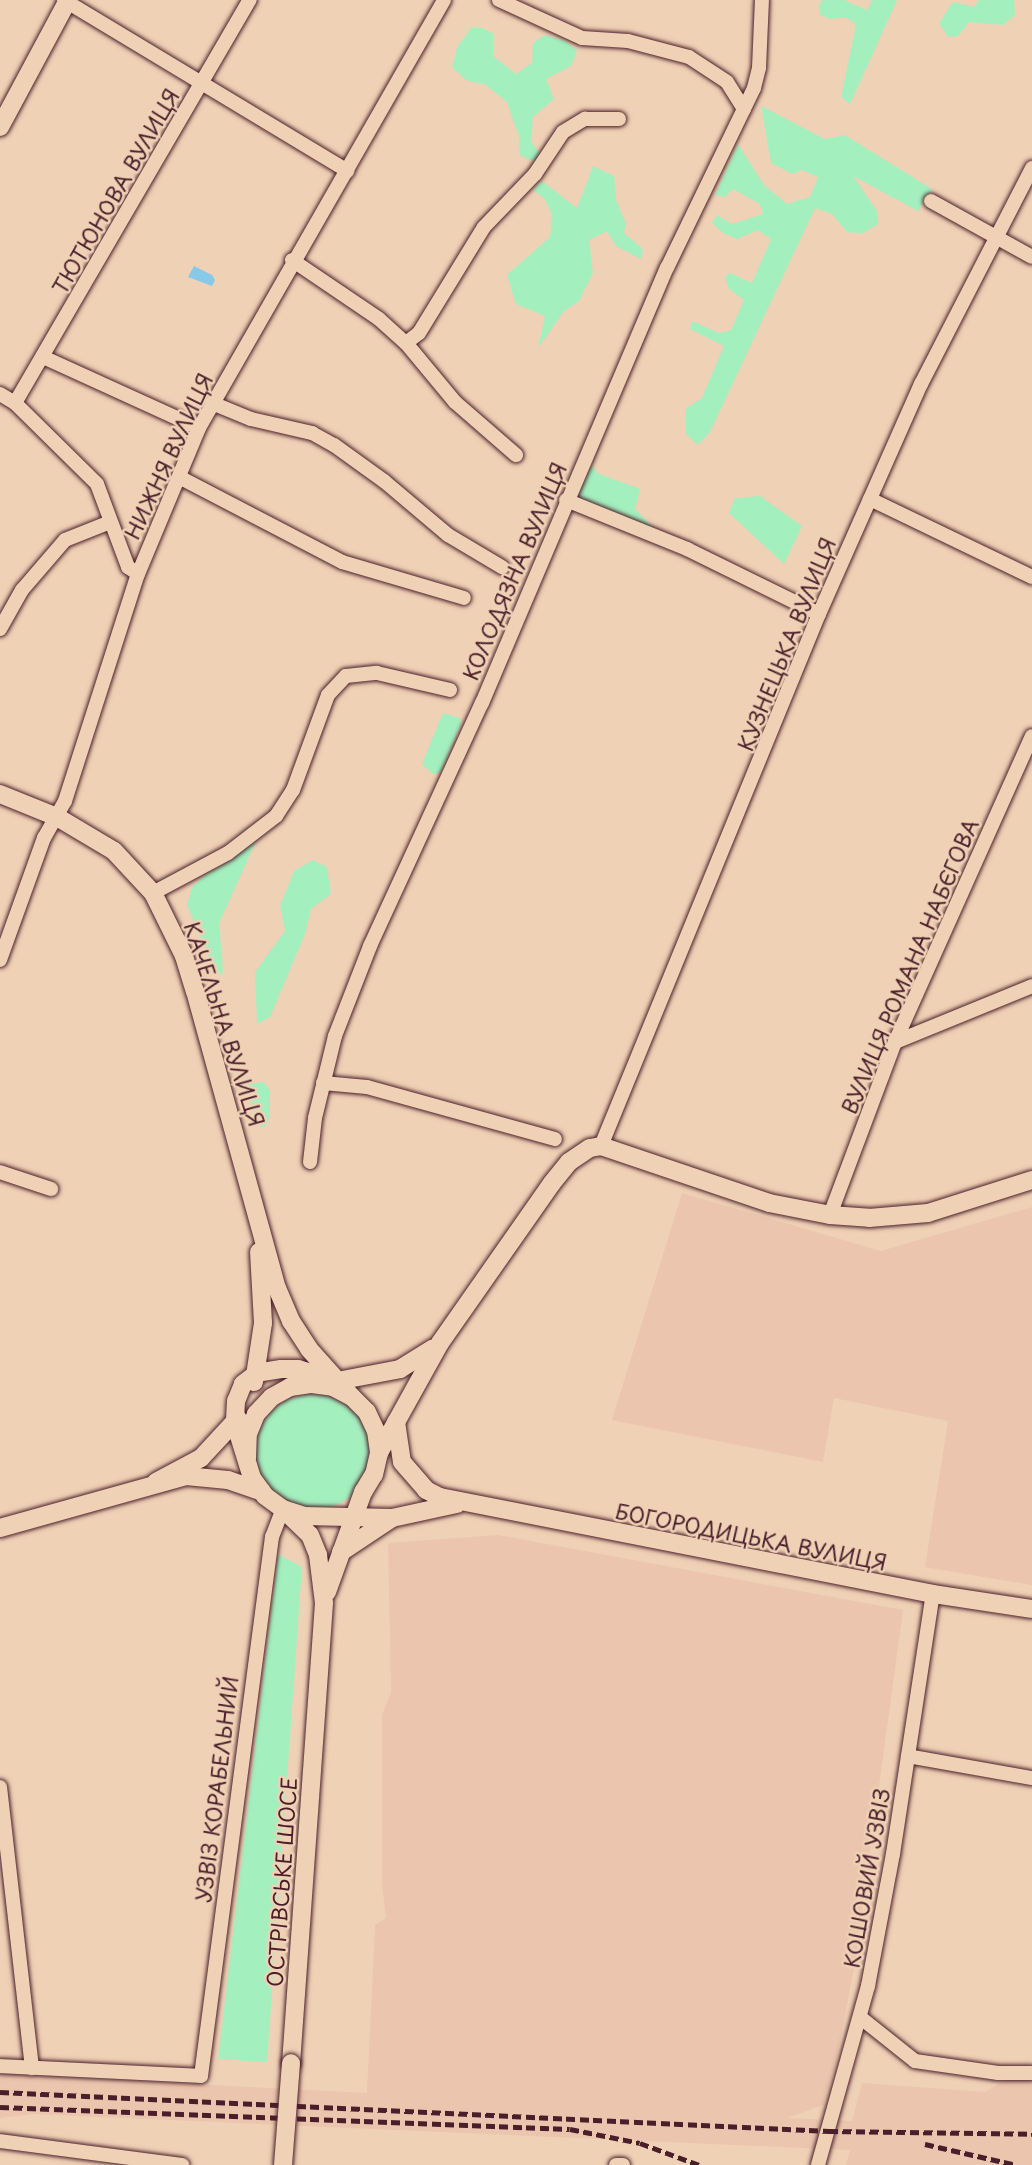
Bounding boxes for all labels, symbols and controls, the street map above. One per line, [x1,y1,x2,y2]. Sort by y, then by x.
street label: ТЮТЮНОВА ВУЛИЦЯ [46,84,184,298]
street label: НИЖНЯ ВУЛИЦЯ [118,368,218,544]
street label: КОЛОДЯЗНА ВУЛИЦЯ [457,458,571,684]
street label: КУЗНЕЦЬКА ВУЛИЦЯ [732,534,840,754]
street label: ВУЛИЦЯ РОМАНА НАБЄГОВА [835,815,983,1117]
street label: КАЧЕЛЬНА ВУЛИЦЯ [180,918,270,1130]
street label: БОГОРОДИЦЬКА ВУЛИЦЯ [614,1497,888,1575]
street label: УЗВІЗ КОРАБЕЛЬНИЙ [190,1674,242,1904]
street label: ОСТРІВСЬКЕ ШОСЕ [261,1776,301,1988]
street label: КОШОВИЙ УЗВІЗ [838,1786,894,1970]

